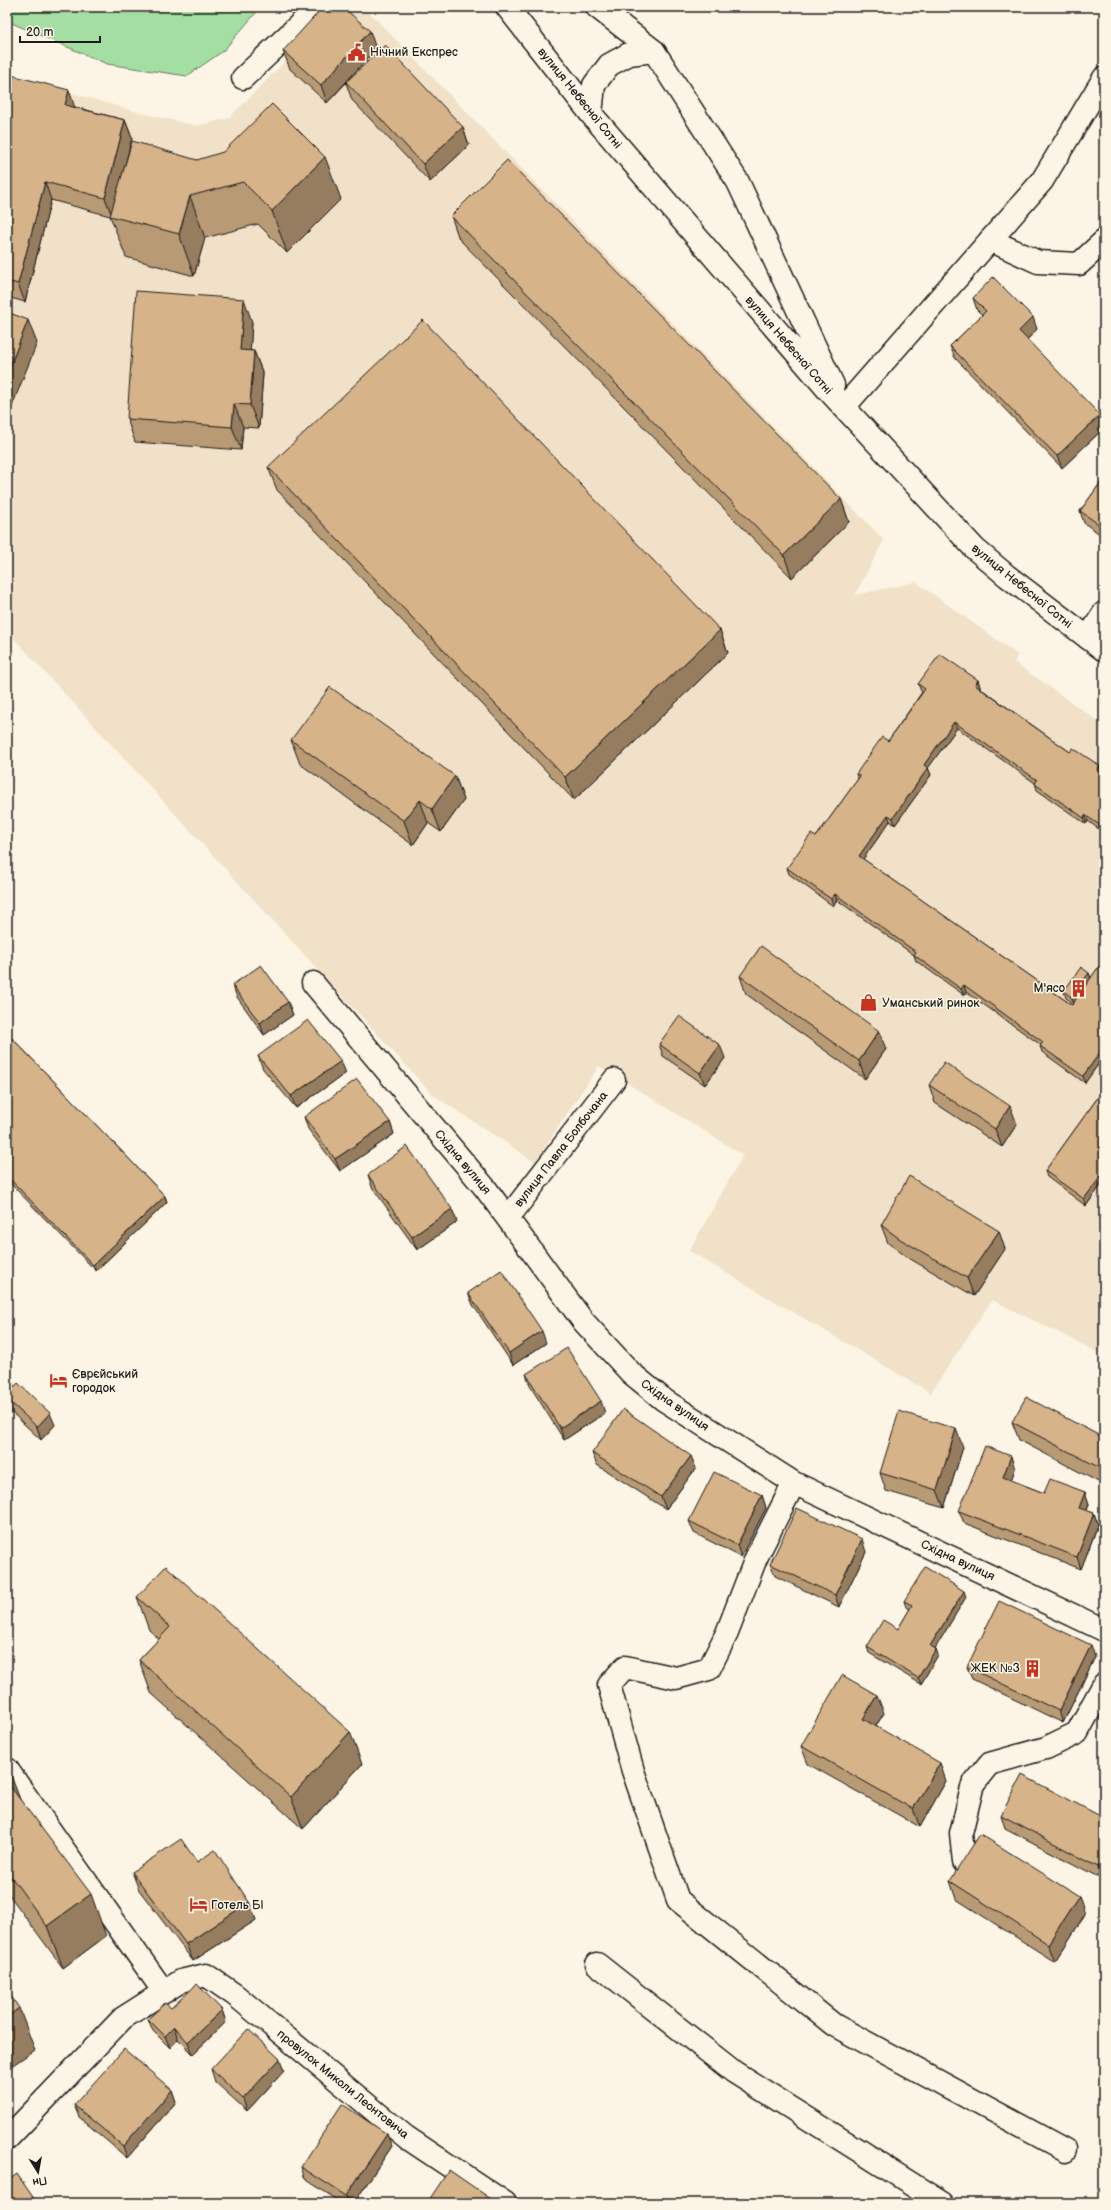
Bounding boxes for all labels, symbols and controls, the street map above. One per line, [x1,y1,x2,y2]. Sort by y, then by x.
scale bar [20,18,100,44]
text: 20 m [26,25,53,40]
public building icon: Нічний Експрес [347,42,367,62]
place label: Нічний Експрес [370,45,458,60]
street label: вулиця Небесної Сотні [534,45,625,152]
street label: вулиця Небесної Сотні [742,293,836,398]
street label: вулиця Небесної Сотні [968,541,1075,632]
building icon: М'ясо [1068,978,1088,998]
place label: М'ясо [1033,981,1065,996]
shop icon: Уманський ринок [859,993,879,1013]
place label: Уманський ринок [882,996,980,1011]
street label: вулиця Павла Болбочана [511,1088,611,1210]
street label: Східна вулиця [431,1127,494,1198]
place label: Єврєйський городок [72,1367,138,1396]
hotel icon: Єврєйський городок [49,1371,69,1391]
street label: Східна вулиця [638,1376,712,1435]
street label: Східна вулиця [918,1537,998,1584]
building icon: ЖЕК №3 [1023,1658,1043,1678]
place label: ЖЕК №3 [970,1661,1020,1676]
hotel icon: Готель БІ [188,1895,208,1915]
place label: Готель БІ [211,1898,264,1913]
street label: провулок Миколи Леонтовича [274,2026,412,2142]
north arrow [18,2152,58,2192]
text: Пн [31,2174,48,2189]

